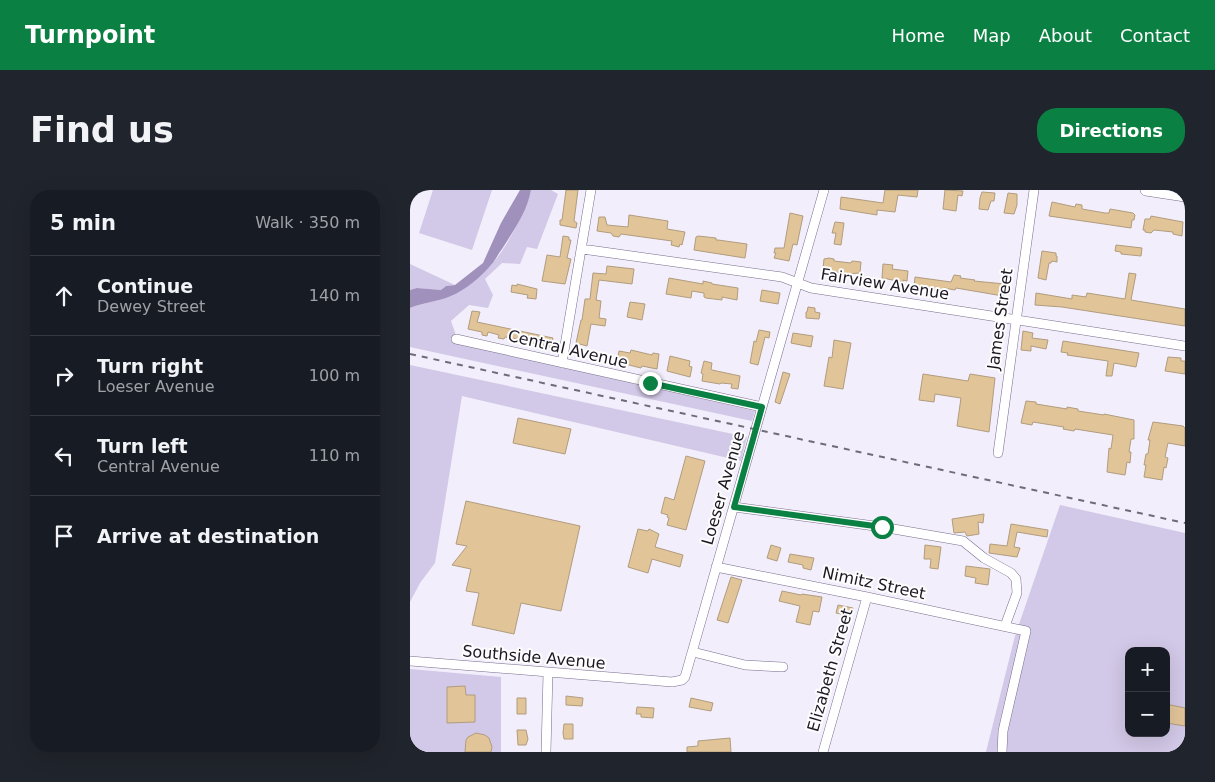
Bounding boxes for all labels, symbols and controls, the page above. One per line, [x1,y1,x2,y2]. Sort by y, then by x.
text: Turnpoint [25,21,155,49]
text: Home [892,25,945,46]
text: Map [973,25,1011,46]
text: About [1039,25,1092,46]
text: Contact [1120,25,1190,46]
button: Directions [1037,108,1185,153]
text: Find us [30,110,174,150]
text: 5 min [50,211,116,235]
text: Walk · 350 m [255,213,360,232]
street label: Fairview Avenue [819,264,951,304]
street label: James Street [983,267,1017,372]
text: Continue [97,275,193,297]
icon: ahead [50,282,78,310]
text: 140 m [309,286,360,305]
text: Dewey Street [97,297,205,316]
street label: Central Avenue [506,326,630,372]
text: Turn right [97,355,203,377]
icon: right [50,362,78,390]
text: 100 m [309,366,360,385]
route end [639,372,662,395]
text: Loeser Avenue [97,377,215,396]
street label: Loeser Avenue [698,429,748,547]
text: Turn left [97,435,188,457]
icon: left [50,442,78,470]
text: 110 m [309,446,360,465]
text: Central Avenue [97,457,220,476]
route start [871,516,894,539]
icon: arrive [50,522,78,550]
text: Arrive at destination [97,525,319,547]
street label: Nimitz Street [821,563,927,603]
street label: Elizabeth Street [803,606,857,734]
street label: Southside Avenue [462,641,606,673]
map controls [1125,647,1170,737]
button: + [1125,647,1170,692]
button: − [1125,692,1170,737]

